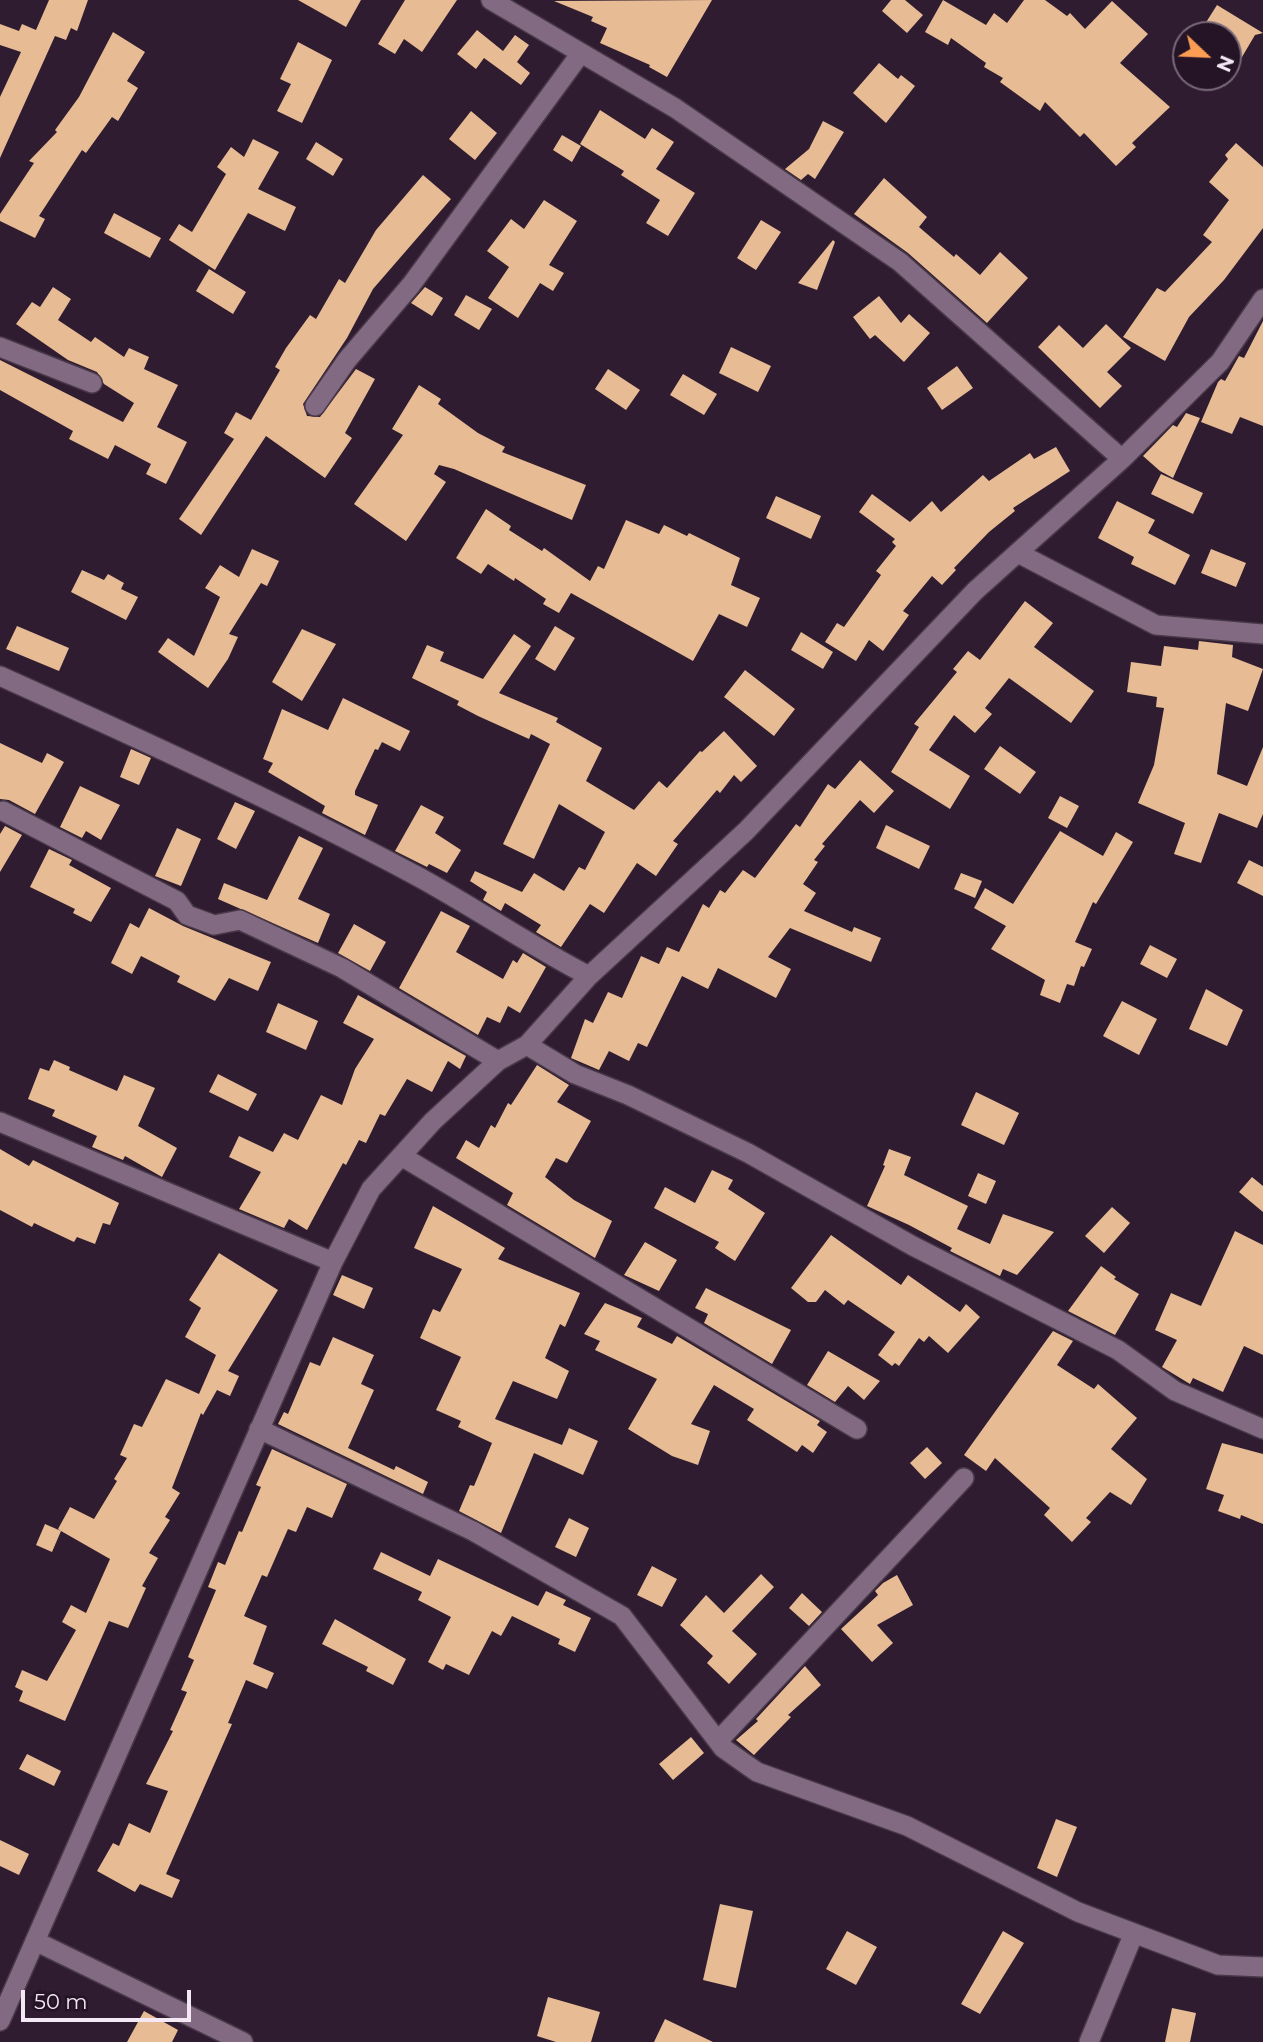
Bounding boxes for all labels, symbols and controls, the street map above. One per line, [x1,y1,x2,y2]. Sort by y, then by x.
north arrow [1172,21,1242,91]
text: N [1211,52,1239,75]
scale bar [24,1976,194,2020]
text: 50 m [34,1989,88,2014]

